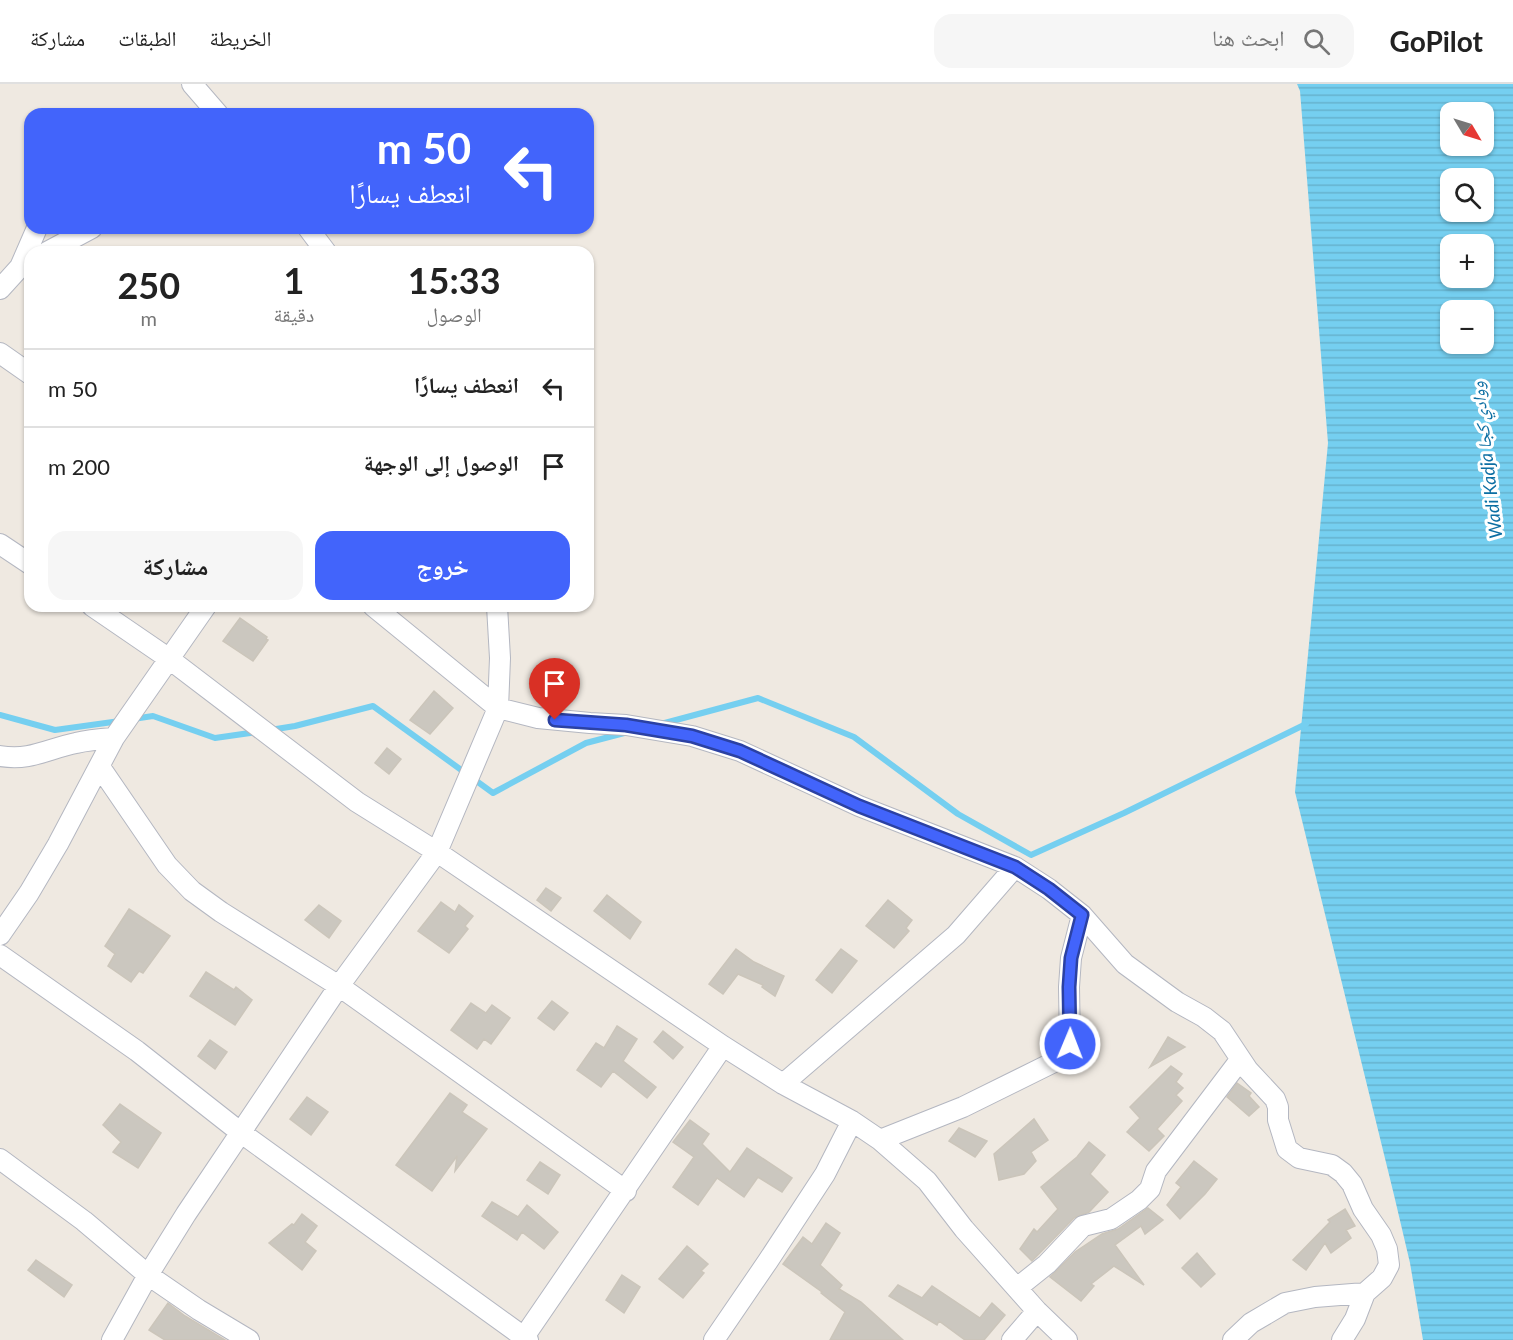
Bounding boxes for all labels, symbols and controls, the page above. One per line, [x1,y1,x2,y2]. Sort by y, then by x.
search box [934,14,1354,68]
text: ابحث هنا [1212,24,1285,51]
text: GoPilot [1390,24,1483,58]
text: مشاركة [30,25,85,50]
text: الطبقات [118,25,177,50]
text: الخريطة [210,25,271,50]
icon: search [1300,25,1333,58]
north arrow [1440,102,1494,156]
map controls [1440,102,1494,354]
text: 50 m [377,123,471,173]
icon: left [492,132,570,210]
button: search [1440,168,1494,222]
text: انعطف يسارًا [349,176,471,209]
button: + [1440,234,1494,288]
text: 1 [283,258,304,302]
text: 15:33 [408,258,501,302]
text: 250 [117,263,180,307]
button: − [1440,300,1494,354]
text: دقيقة [274,302,314,326]
text: الوصول [426,302,482,326]
text: m [141,306,157,330]
text: انعطف يسارًا [414,371,519,398]
icon: left [537,372,570,405]
text: 50 m [48,375,97,402]
water label: Wadi Kadja ووادي كجا [1465,379,1511,540]
text: الوصول إلى الوجهة [364,449,519,476]
icon: arrive [537,450,570,483]
text: 200 m [48,453,110,480]
button: مشاركة [48,531,303,600]
button: خروج [315,531,570,600]
pin [529,658,580,720]
icon: arrive [538,667,571,700]
position arrow [1038,1012,1102,1076]

